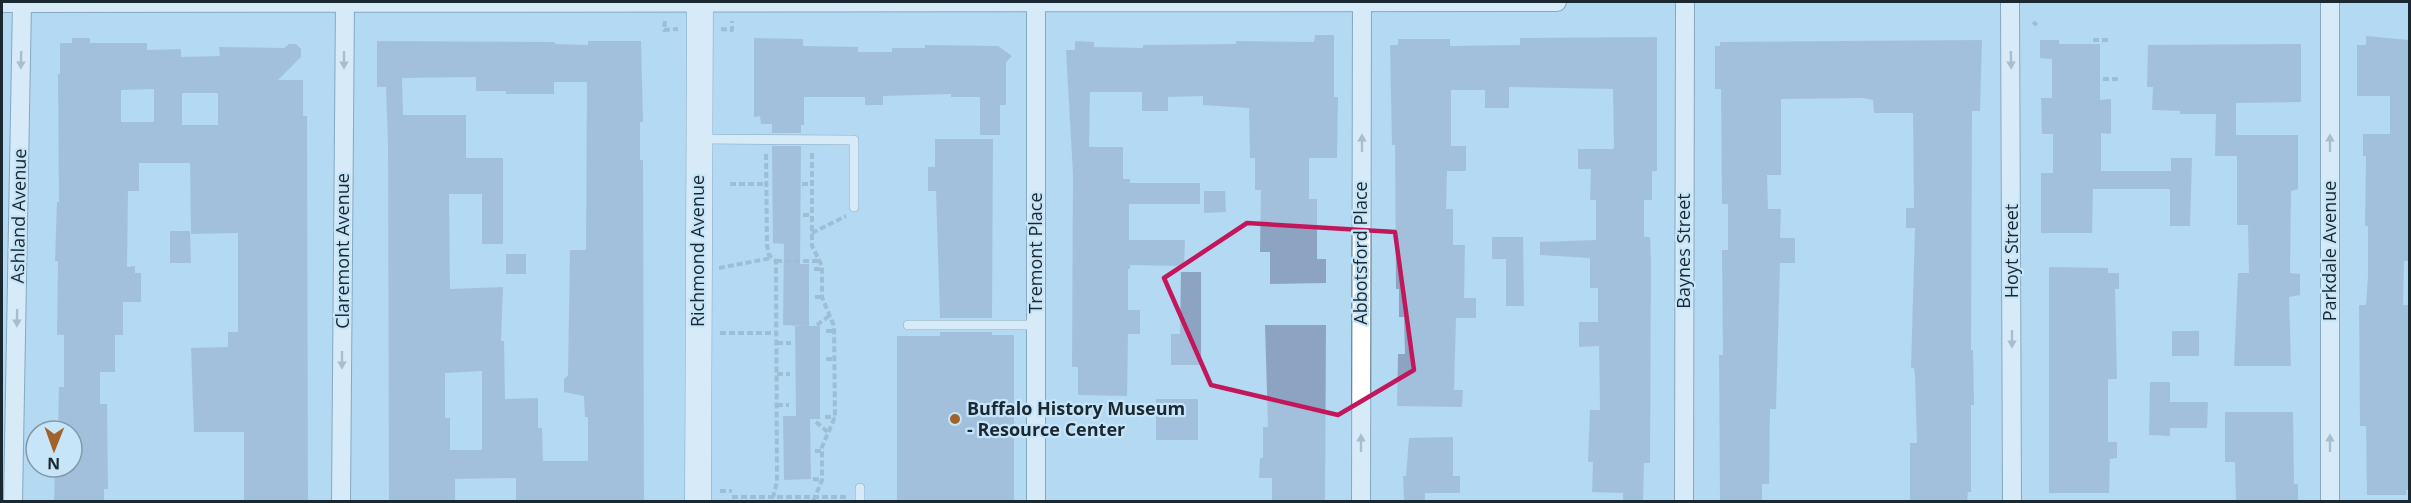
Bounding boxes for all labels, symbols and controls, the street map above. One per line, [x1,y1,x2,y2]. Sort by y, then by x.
one-way arrow [16,50,25,69]
one-way arrow [339,50,349,69]
one-way arrow [2006,50,2015,69]
one-way arrow [1357,134,1367,153]
one-way arrow [2325,134,2335,153]
street label: Ashland Avenue [5,148,31,284]
street label: Claremont Avenue [330,173,354,329]
street label: Richmond Avenue [685,175,709,327]
street label: Abbotsford Place [1348,181,1372,325]
street label: Parkdale Avenue [2317,181,2341,321]
street label: Tremont Place [1023,192,1047,314]
street label: Baynes Street [1671,193,1695,309]
street label: Hoyt Street [1999,204,2023,298]
one-way arrow [12,308,22,327]
one-way arrow [2007,329,2017,348]
one-way arrow [337,350,347,369]
place label: Buffalo History Museum - Resource Center [967,396,1185,441]
marker: Buffalo History Museum - Resource Center [948,412,962,426]
north arrow [24,419,84,479]
one-way arrow [1356,434,1366,453]
one-way arrow [2325,434,2335,453]
text: N [47,453,60,475]

